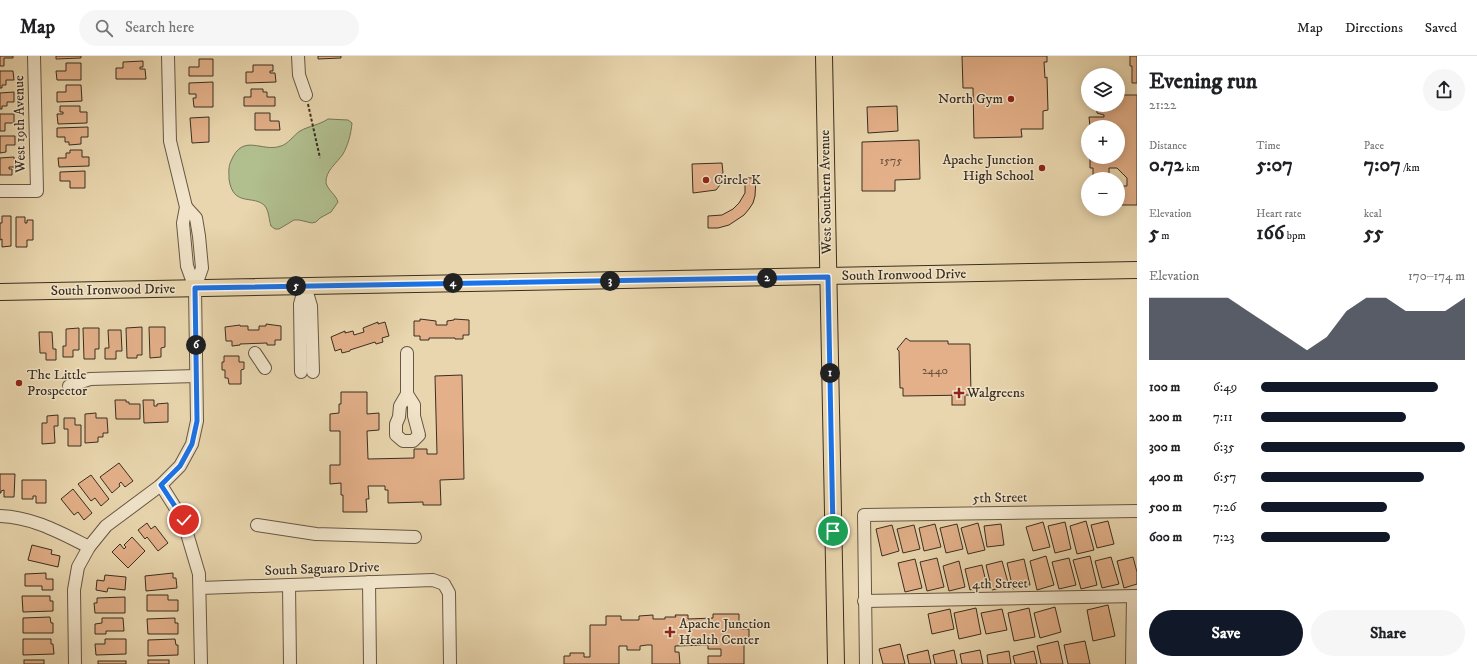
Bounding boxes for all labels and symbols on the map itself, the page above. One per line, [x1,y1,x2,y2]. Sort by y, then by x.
street label: West 19th Avenue [10,75,30,174]
place label: North Gym [938,90,1003,108]
marker: North Gym [1006,94,1016,104]
street label: West Southern Avenue [816,129,836,255]
place label: Apache Junction High School [942,151,1035,185]
house number: 1575 [880,153,902,168]
marker: Apache Junction High School [1037,163,1047,173]
place label: Circle K [714,171,761,189]
marker: Circle K [701,175,711,185]
street label: South Ironwood Drive [842,265,967,285]
pin: 2 [757,268,777,288]
pin: 3 [600,271,620,291]
pin: 4 [443,273,463,293]
pin: 5 [286,276,306,296]
street label: South Ironwood Drive [51,280,176,300]
pin: 6 [186,335,206,355]
pin: 1 [820,363,840,383]
house number: 2440 [922,363,948,378]
place label: The Little Prospector [27,366,88,400]
marker: The Little Prospector [14,378,24,388]
place label: Walgreens [966,384,1025,402]
marker: Walgreens [954,388,964,398]
street label: 5th Street [972,489,1028,507]
pin [167,503,201,537]
pin [816,514,850,548]
street label: South Saguaro Drive [264,558,380,580]
street label: 4th Street [972,575,1029,593]
place label: Apache Junction Health Center [679,615,771,649]
marker: Apache Junction Health Center [664,626,676,638]

